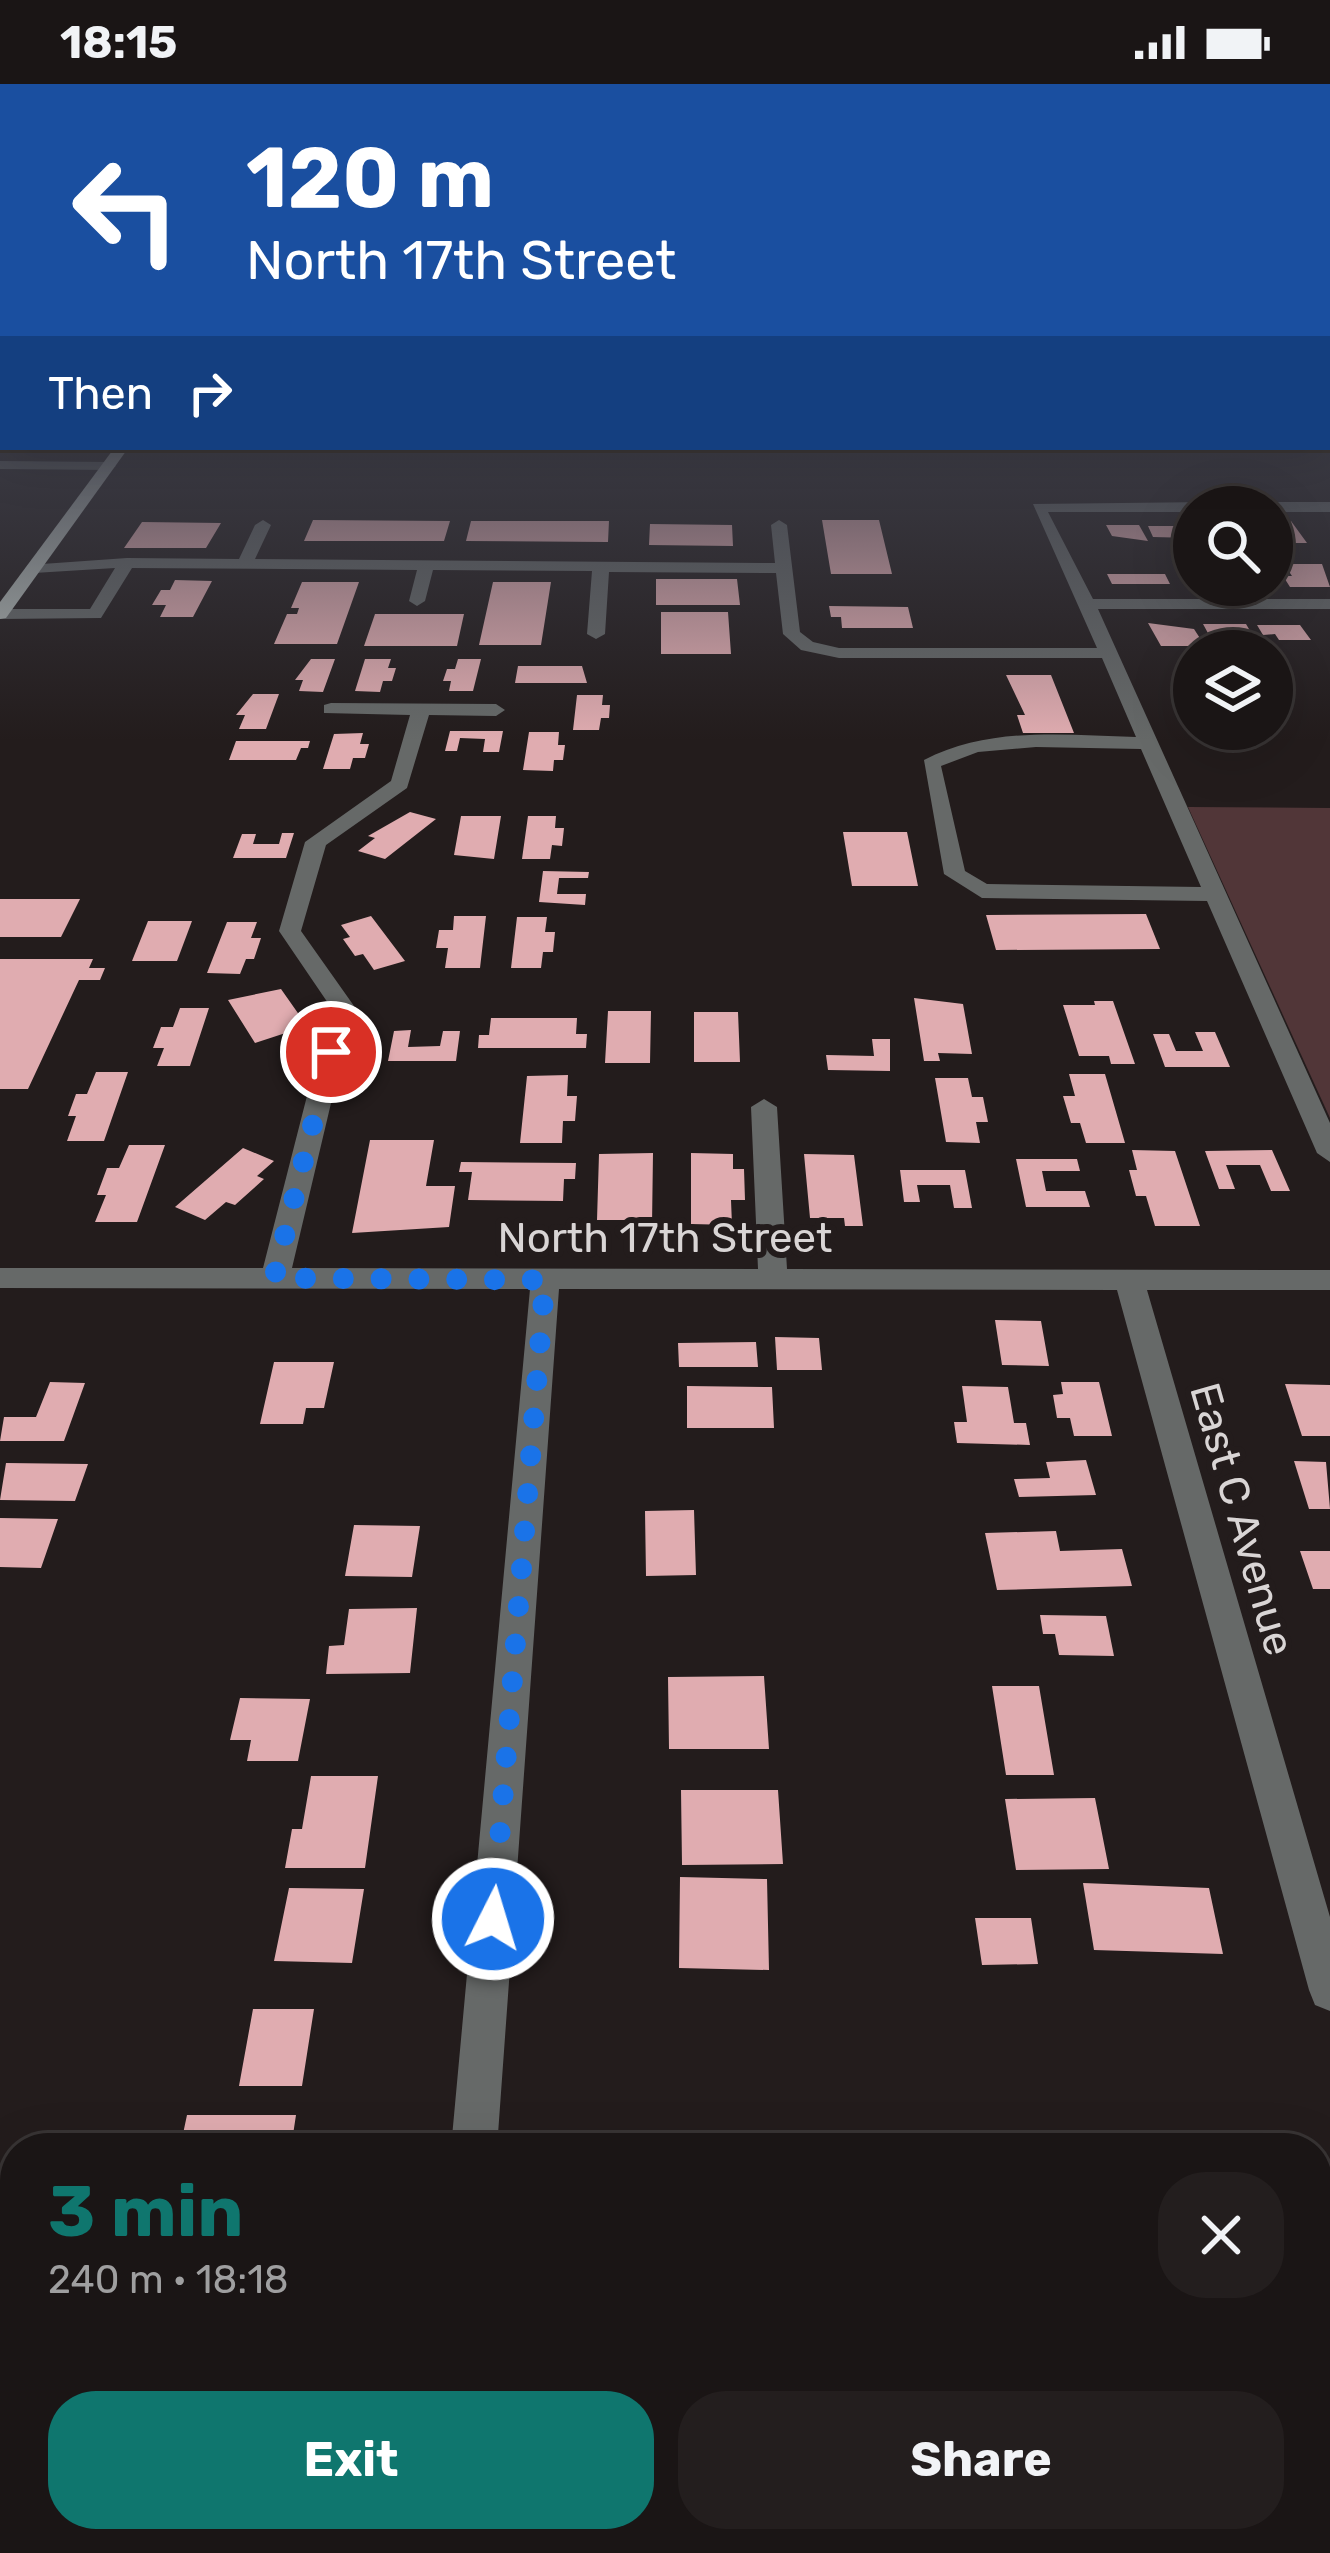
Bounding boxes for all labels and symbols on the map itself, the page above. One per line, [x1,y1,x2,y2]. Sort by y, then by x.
pin [280,1001,382,1103]
street label: North 17th Street [498,1213,832,1263]
street label: East C Avenue [1179,1377,1305,1661]
position arrow [430,1856,556,1982]

